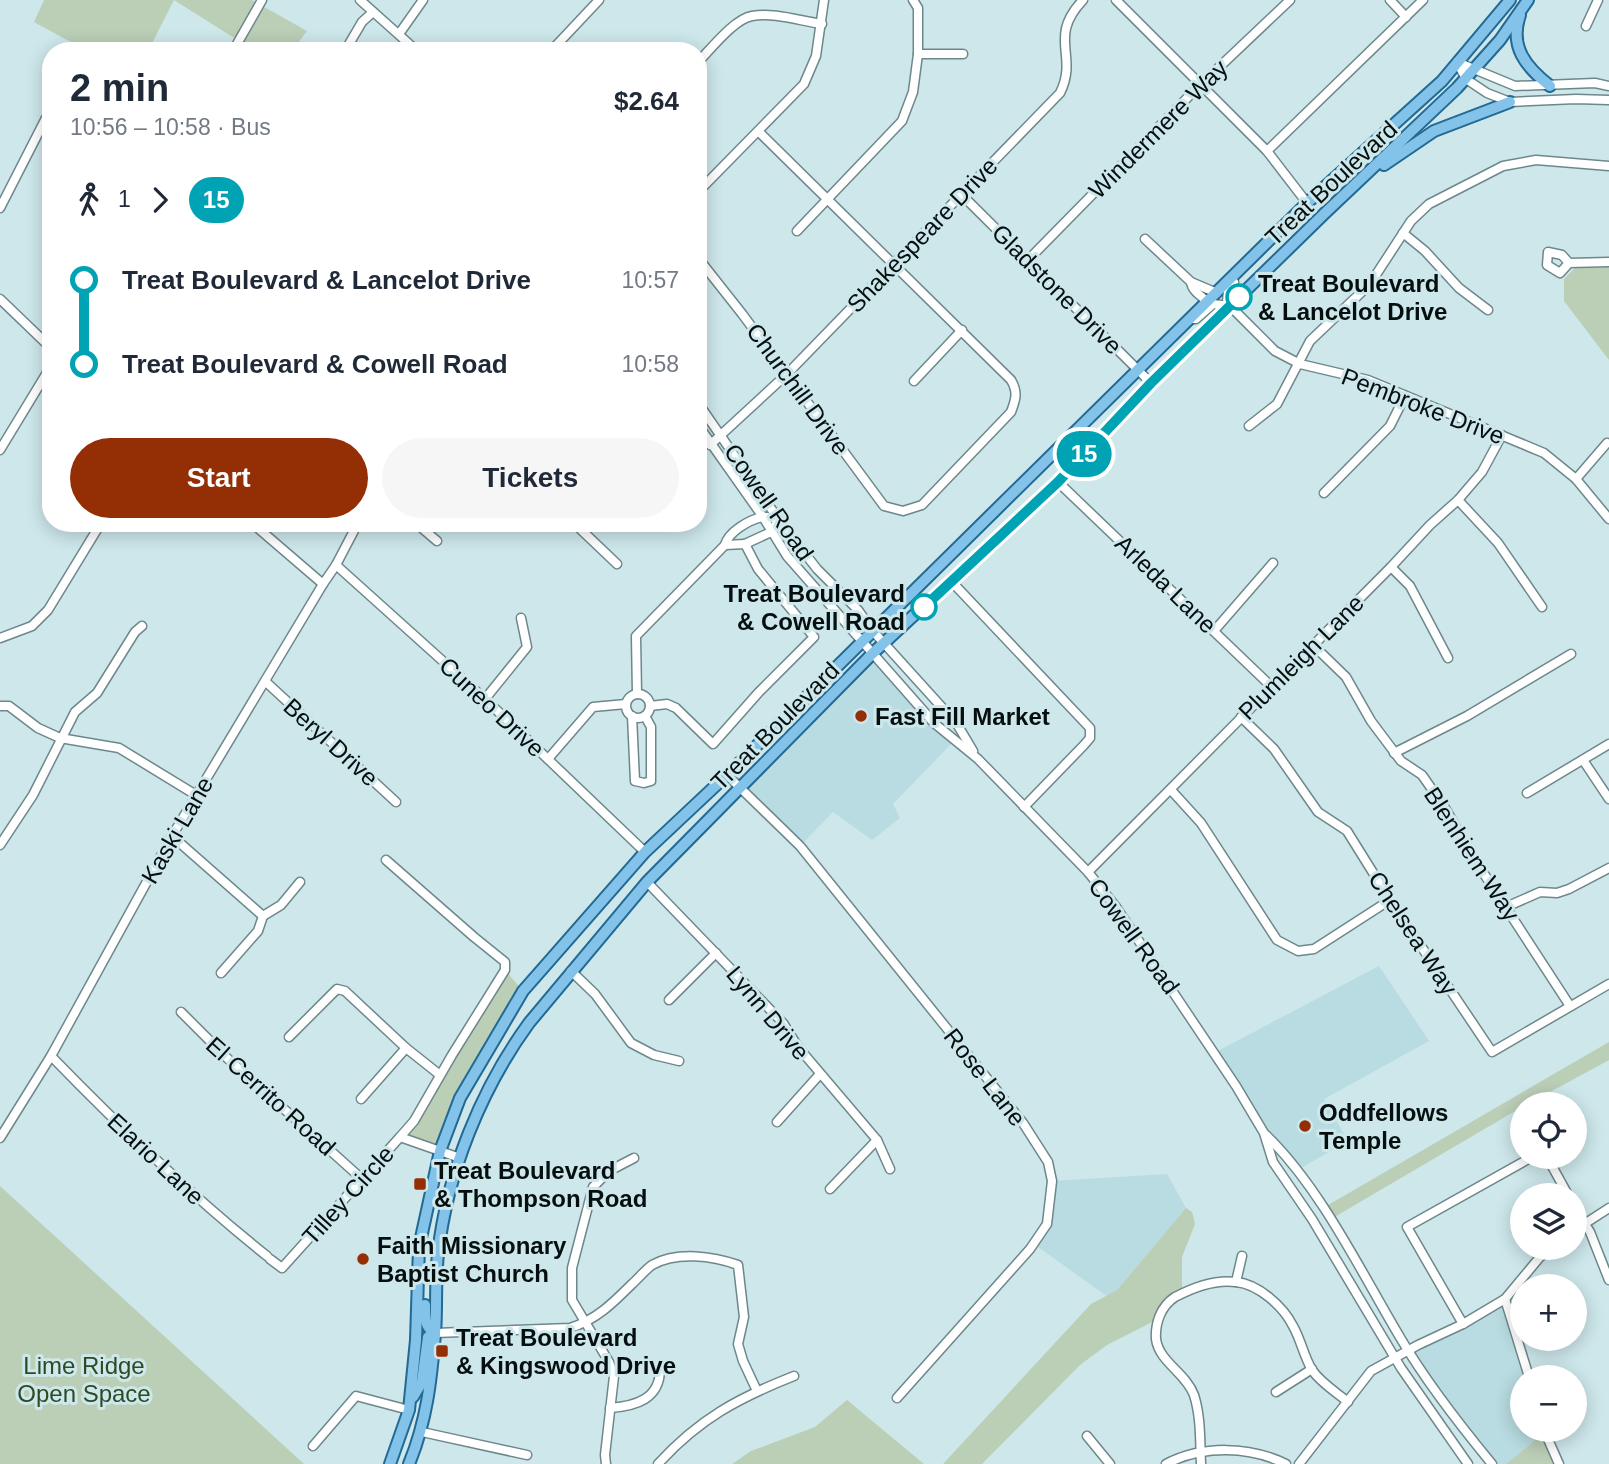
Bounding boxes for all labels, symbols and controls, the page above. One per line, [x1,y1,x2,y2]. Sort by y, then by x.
street label: Windermere Way [1083,54,1233,204]
text: 2 min [70,67,169,109]
text: $2.64 [614,86,679,116]
text: 10:56 – 10:58 · Bus [70,114,271,140]
street label: Treat Boulevard [1260,115,1402,251]
street label: Shakespeare Drive [841,152,1003,318]
icon: walk [70,181,108,219]
icon: forward [141,181,179,219]
text: 1 [118,186,131,212]
text: 15 [203,186,230,213]
street label: Gladstone Drive [987,219,1127,359]
text: Treat Boulevard & Lancelot Drive [122,265,531,295]
text: 10:57 [621,267,679,293]
place label: Treat Boulevard & Lancelot Drive [1258,270,1447,325]
marker: Treat Boulevard & Lancelot Drive [1226,284,1252,310]
street label: Churchill Drive [741,318,855,460]
text: Treat Boulevard & Cowell Road [122,349,508,379]
text: 10:58 [621,351,679,377]
street label: Pembroke Drive [1338,363,1508,449]
line badge: 15 [1052,431,1116,477]
button: Start [70,438,368,518]
button: Tickets [382,438,679,518]
street label: Cowell Road [719,439,819,565]
text: 15 [1071,440,1097,467]
street label: Arleda Lane [1110,529,1222,639]
place label: Treat Boulevard & Cowell Road [724,580,905,635]
street label: Plumleigh Lane [1233,589,1369,725]
marker: Treat Boulevard & Cowell Road [911,594,937,620]
street label: Cuneo Drive [434,652,550,762]
street label: Treat Boulevard [705,656,845,796]
street label: Beryl Drive [278,693,384,791]
place label: Fast Fill Market [875,703,1050,730]
marker: Fast Fill Market [853,708,869,724]
street label: Kaski Lane [136,772,218,888]
street label: Blenhiem Way [1419,782,1525,926]
street label: Chelsea Way [1363,866,1463,1000]
street label: Cowell Road [1083,873,1185,999]
street label: Lynn Drive [721,961,815,1065]
street label: Rose Lane [939,1023,1031,1131]
street label: El Cerrito Road [201,1031,341,1161]
map controls [1510,1092,1587,1442]
button: locate [1510,1092,1587,1169]
place label: Oddfellows Temple [1319,1099,1448,1154]
street label: Elario Lane [102,1108,210,1210]
marker: Oddfellows Temple [1297,1118,1313,1134]
street label: Tilley Circle [297,1140,399,1250]
place label: Treat Boulevard & Thompson Road [434,1157,647,1212]
marker: Treat Boulevard & Thompson Road [412,1176,428,1192]
button: layers [1510,1183,1587,1260]
place label: Faith Missionary Baptist Church [377,1232,567,1287]
marker: Faith Missionary Baptist Church [355,1251,371,1267]
button: + [1510,1274,1587,1351]
place label: Treat Boulevard & Kingswood Drive [456,1324,676,1379]
marker: Treat Boulevard & Kingswood Drive [434,1343,450,1359]
park label: Lime Ridge Open Space [17,1352,151,1407]
button: − [1510,1365,1587,1442]

